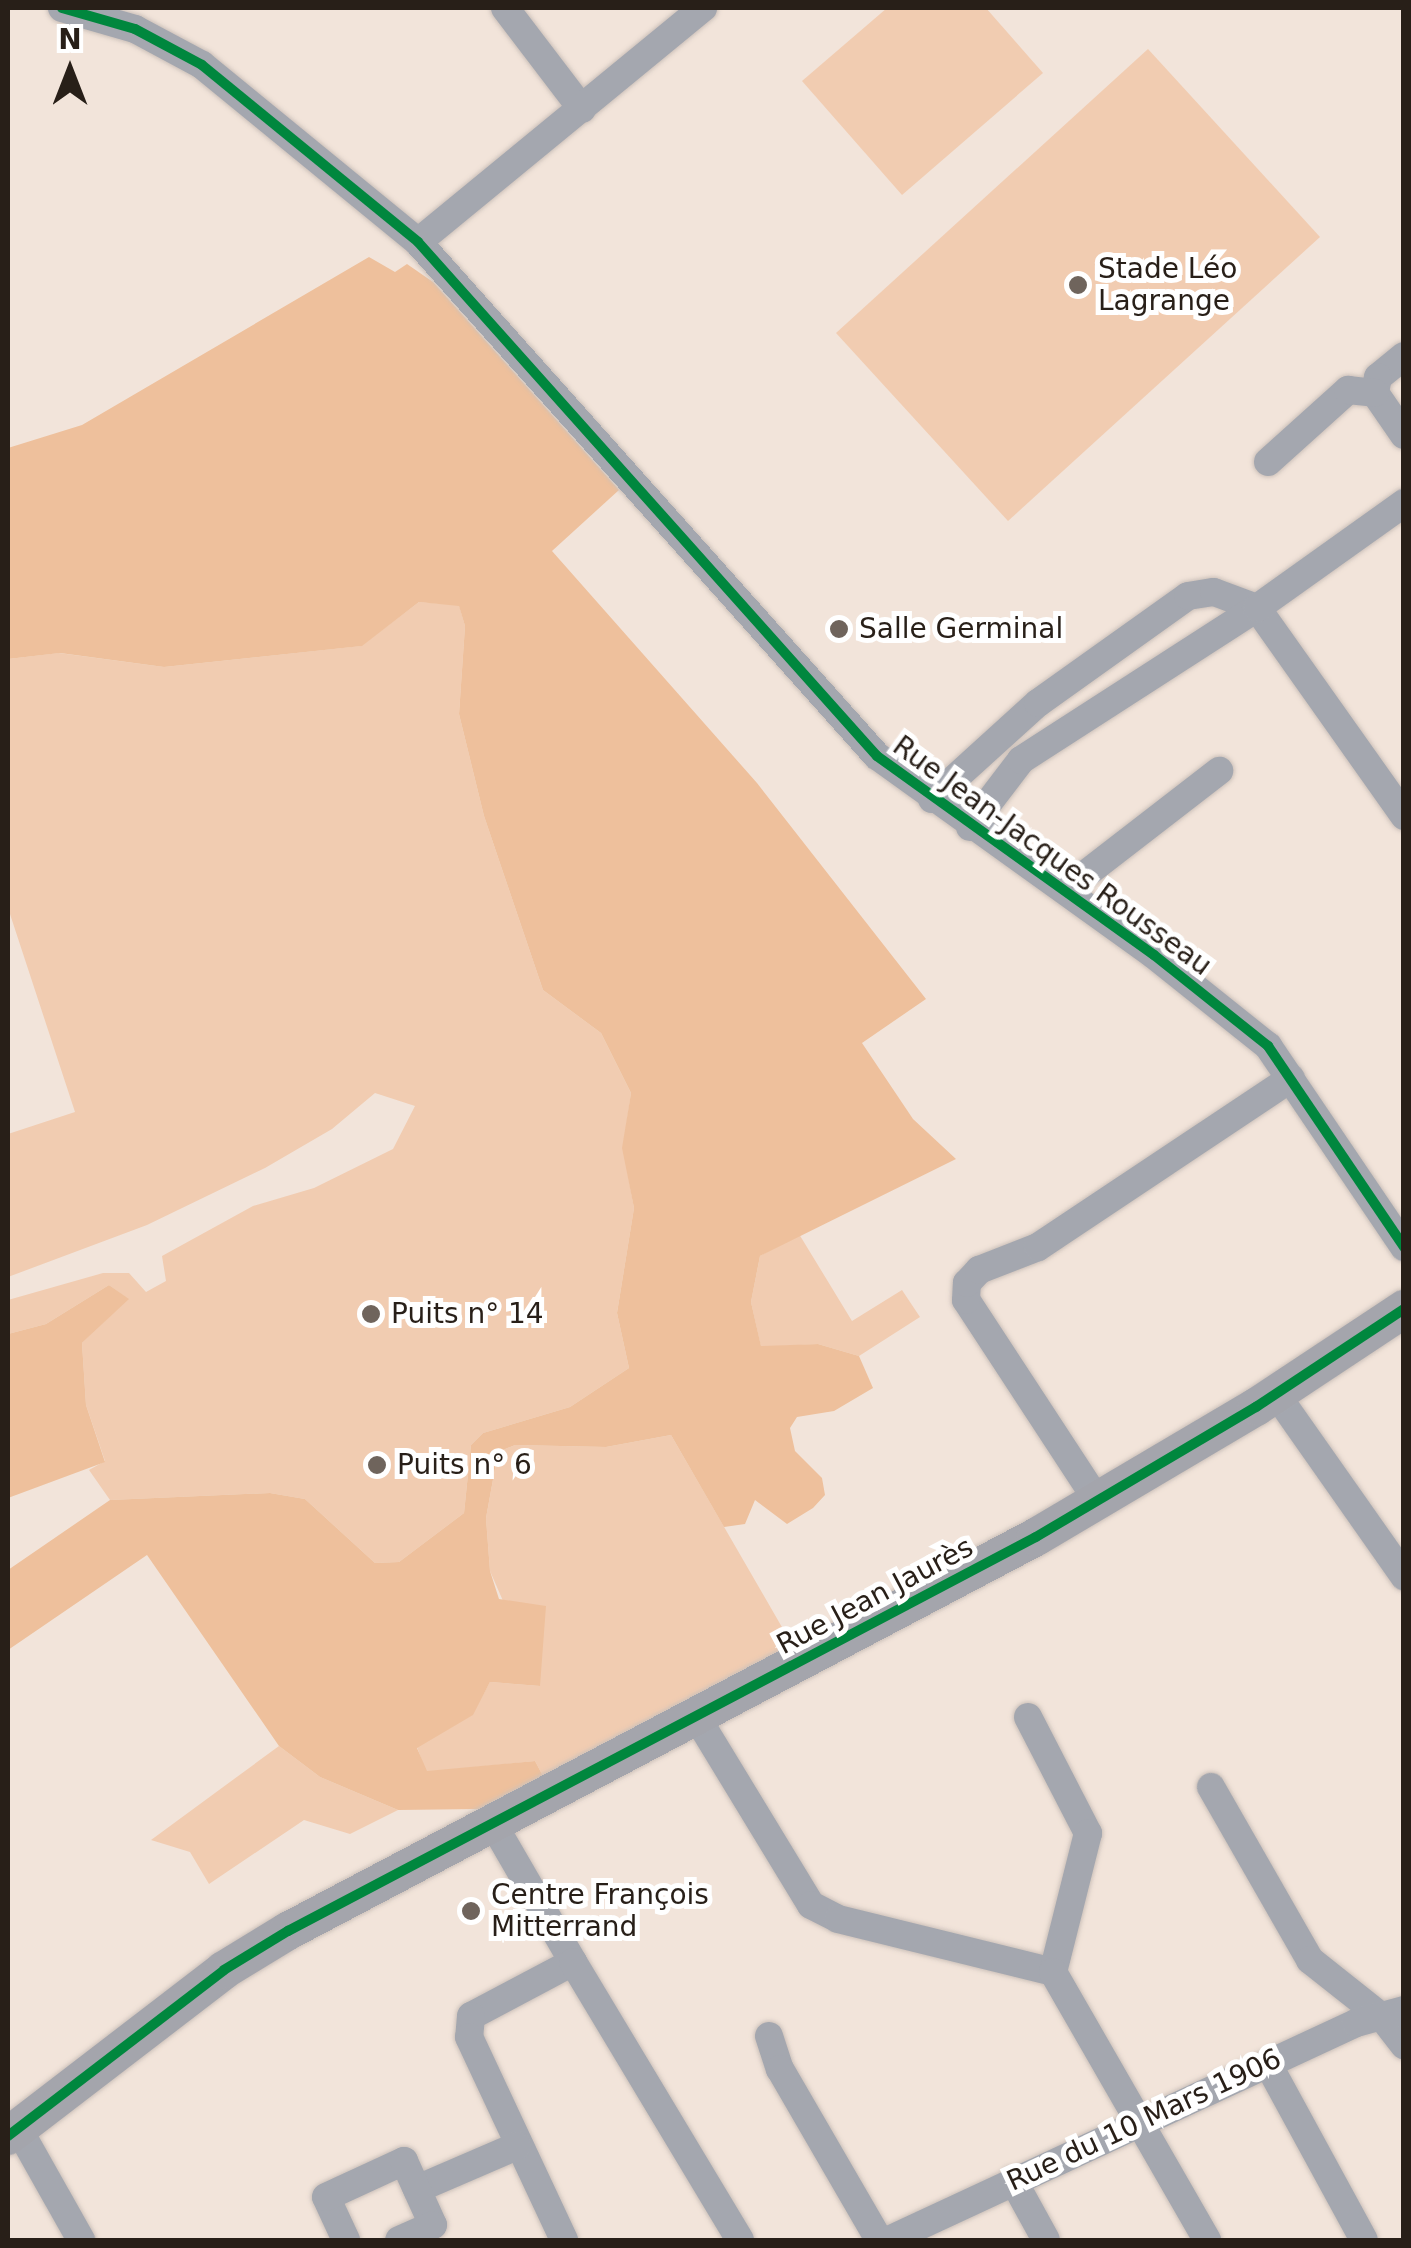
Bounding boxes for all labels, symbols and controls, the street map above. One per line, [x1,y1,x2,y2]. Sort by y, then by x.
north arrow [20,20,120,120]
text: N [58,23,82,56]
place label: Stade Léo Lagrange [1098,252,1237,318]
marker: Stade Léo Lagrange [1067,274,1089,296]
place label: Salle Germinal [859,612,1063,646]
marker: Salle Germinal [828,618,850,640]
street label: Rue Jean-Jacques Rousseau [886,729,1218,983]
place label: Puits n° 14 [391,1297,544,1331]
marker: Puits n° 14 [360,1303,382,1325]
place label: Puits n° 6 [397,1448,532,1482]
marker: Puits n° 6 [366,1454,388,1476]
street label: Rue Jean Jaurès [771,1530,979,1662]
place label: Centre François Mitterrand [491,1878,709,1944]
marker: Centre François Mitterrand [460,1900,482,1922]
street label: Rue du 10 Mars 1906 [1002,2042,1286,2198]

